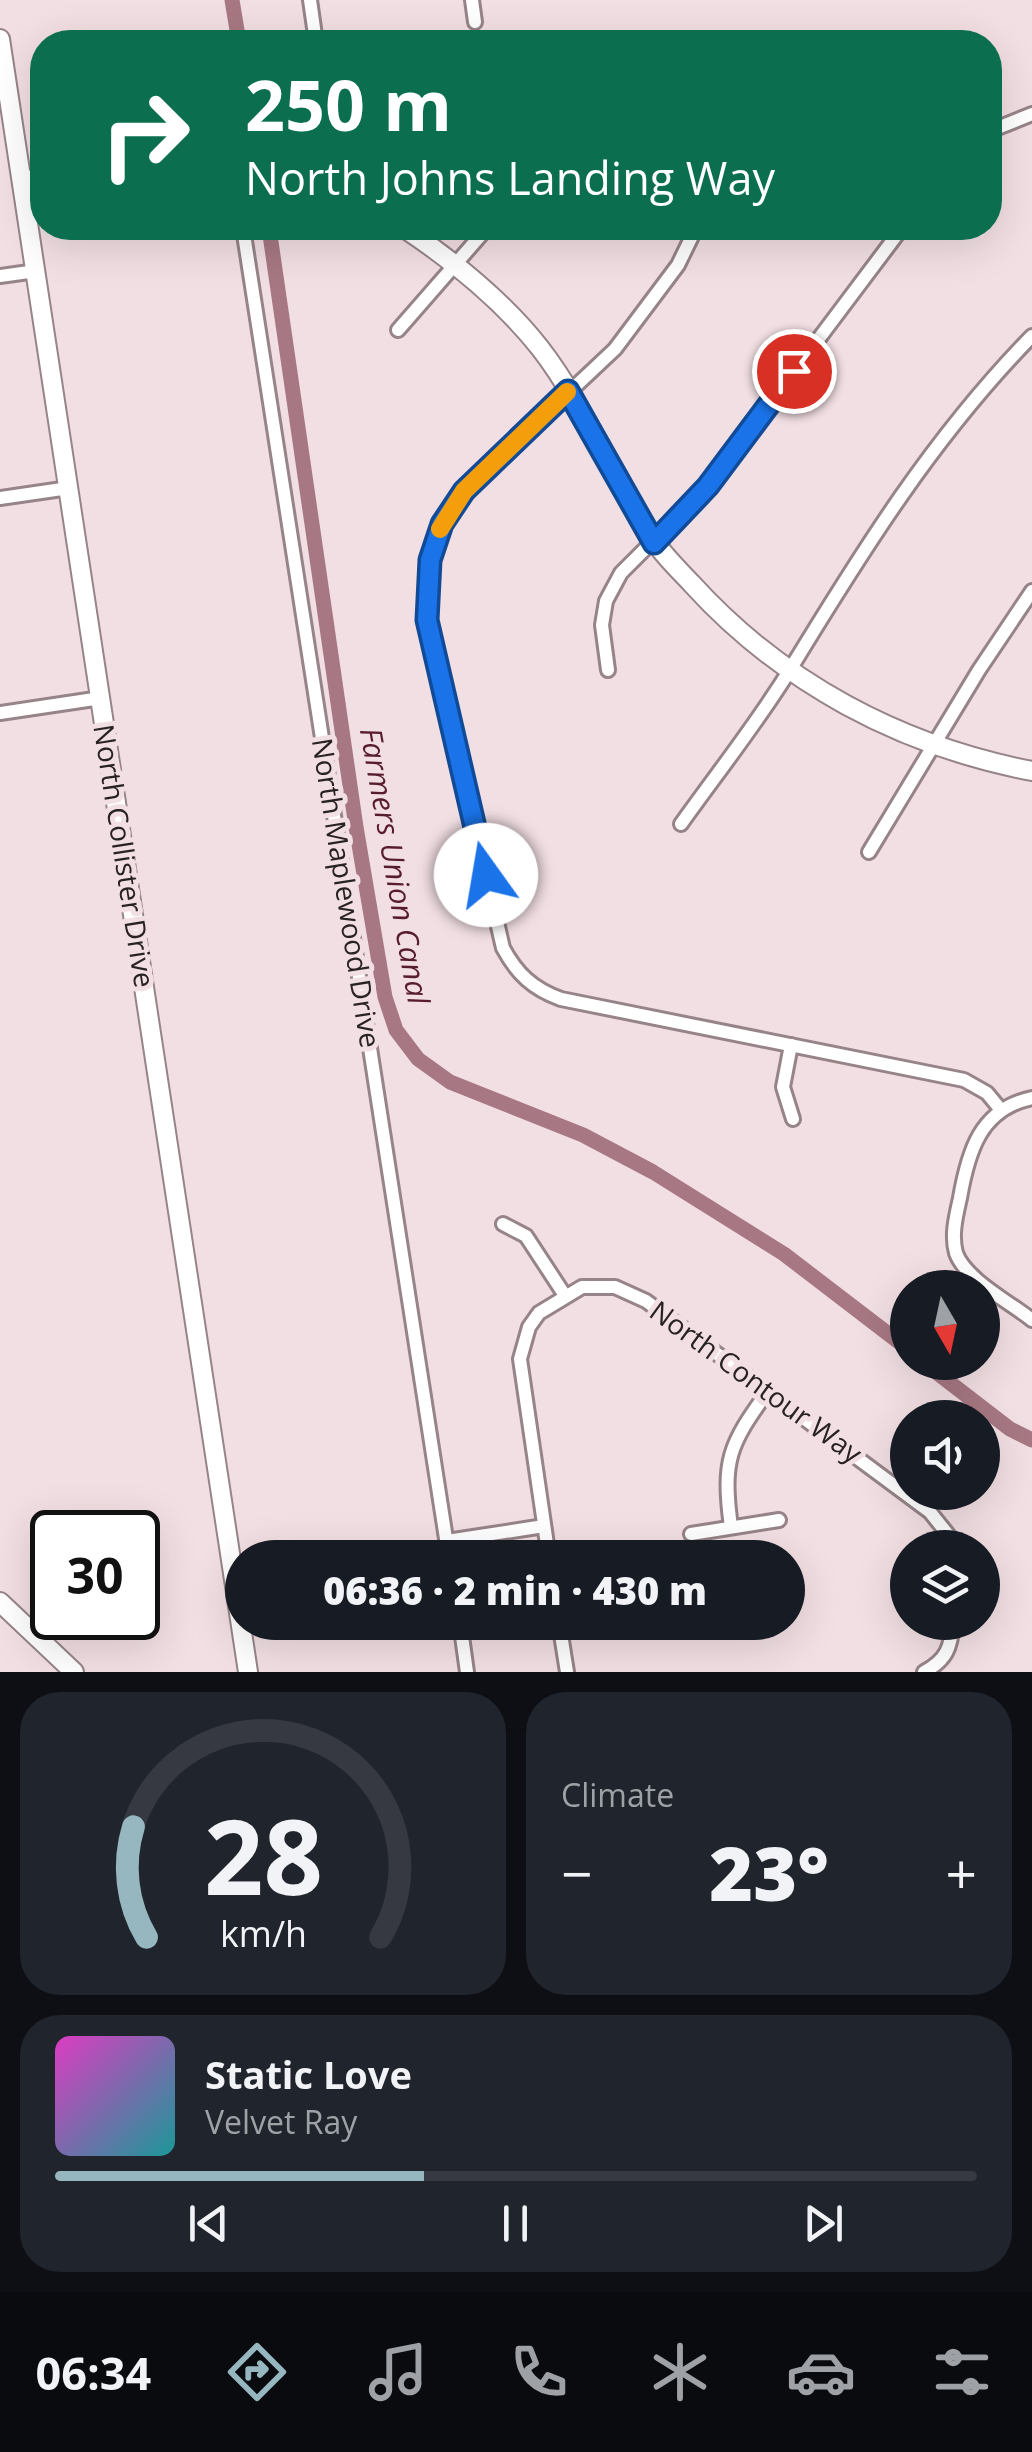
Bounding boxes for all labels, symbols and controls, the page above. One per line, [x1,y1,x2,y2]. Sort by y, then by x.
text: 250 m [245,56,452,152]
icon: right [80,70,210,200]
text: North Johns Landing Way [245,147,775,208]
pin [752,329,837,414]
icon: arrive [767,344,822,399]
street label: North Collister Drive [85,722,165,990]
water label: Farmers Union Canal [351,724,440,1009]
street label: North Maplewood Drive [304,735,390,1050]
position arrow [434,823,538,927]
north arrow [890,1270,1000,1380]
map controls [890,1270,1000,1640]
street label: North Contour Way [643,1291,871,1472]
button: sound [890,1400,1000,1510]
speed limit sign: 30 [30,1510,160,1640]
button: layers [890,1530,1000,1640]
text: 06:36 · 2 min · 430 m [323,1564,707,1616]
text: Climate [561,1773,674,1816]
text: 28 [204,1784,322,1925]
text: 23° [709,1821,829,1923]
text: − [561,1835,592,1910]
text: + [946,1835,977,1910]
text: km/h [220,1909,306,1957]
text: Static Love [205,2048,412,2100]
text: Velvet Ray [205,2100,357,2143]
icon: previous [181,2196,236,2251]
icon: pause [488,2196,543,2251]
icon: next [796,2196,851,2251]
icon: directions [222,2337,292,2407]
icon: music [363,2337,433,2407]
icon: phone [504,2337,574,2407]
icon: climate [645,2337,715,2407]
icon: car [786,2337,856,2407]
icon: filters [927,2337,997,2407]
text: 06:34 [35,2342,151,2403]

